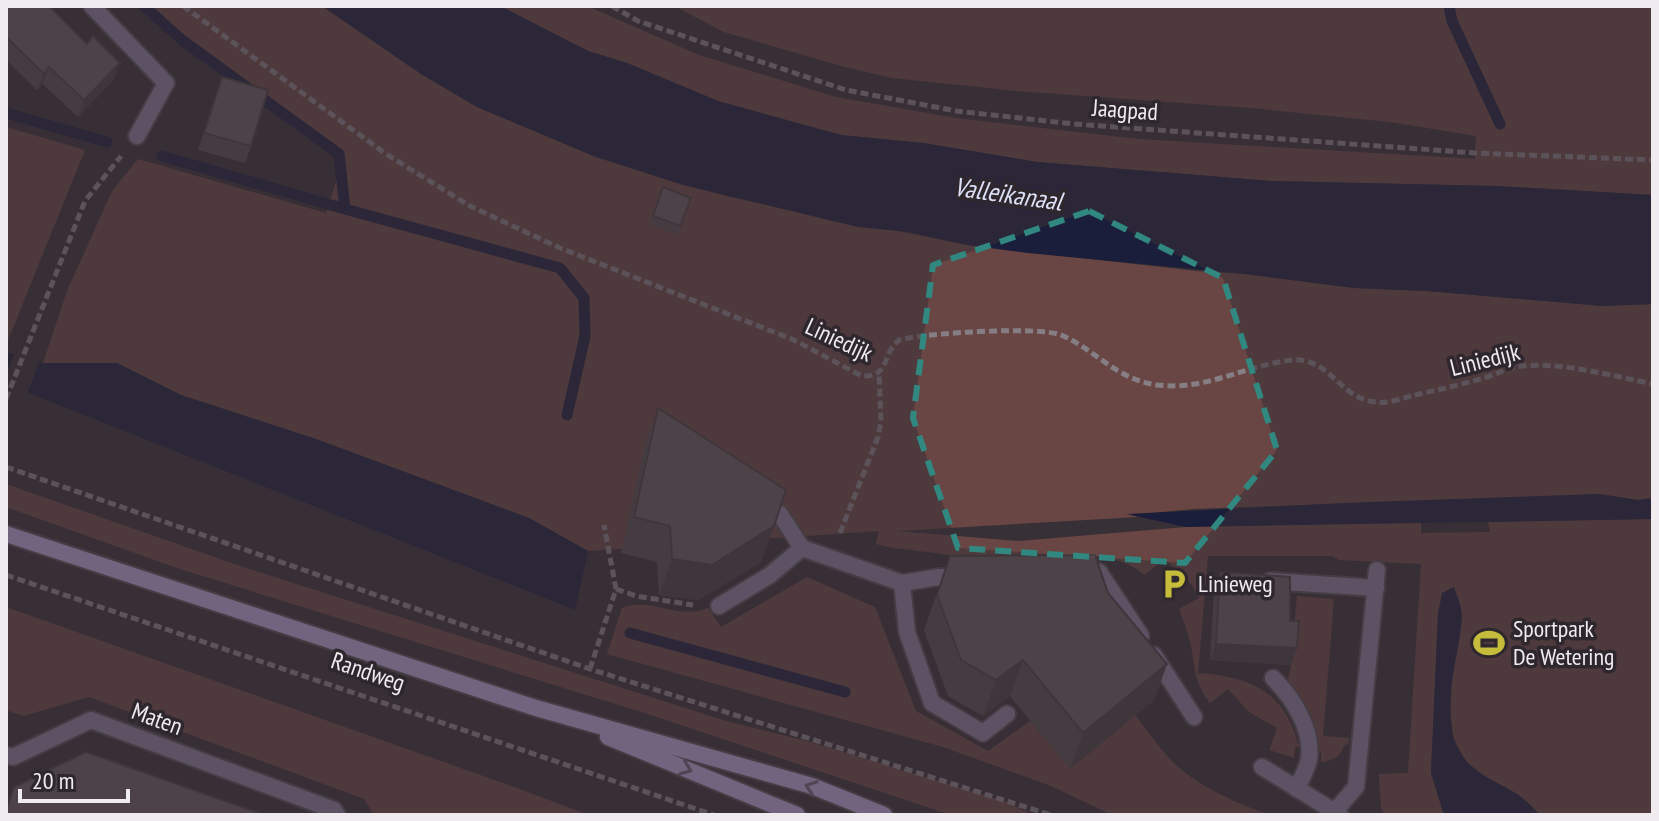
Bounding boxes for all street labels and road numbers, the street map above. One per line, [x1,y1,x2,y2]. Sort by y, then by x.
street label: Jaagpad [1090,92,1159,127]
street label: Liniedijk [801,311,879,369]
street label: Liniedijk [1447,336,1524,383]
street label: Randweg [327,644,409,699]
street label: Maten [128,695,187,742]

